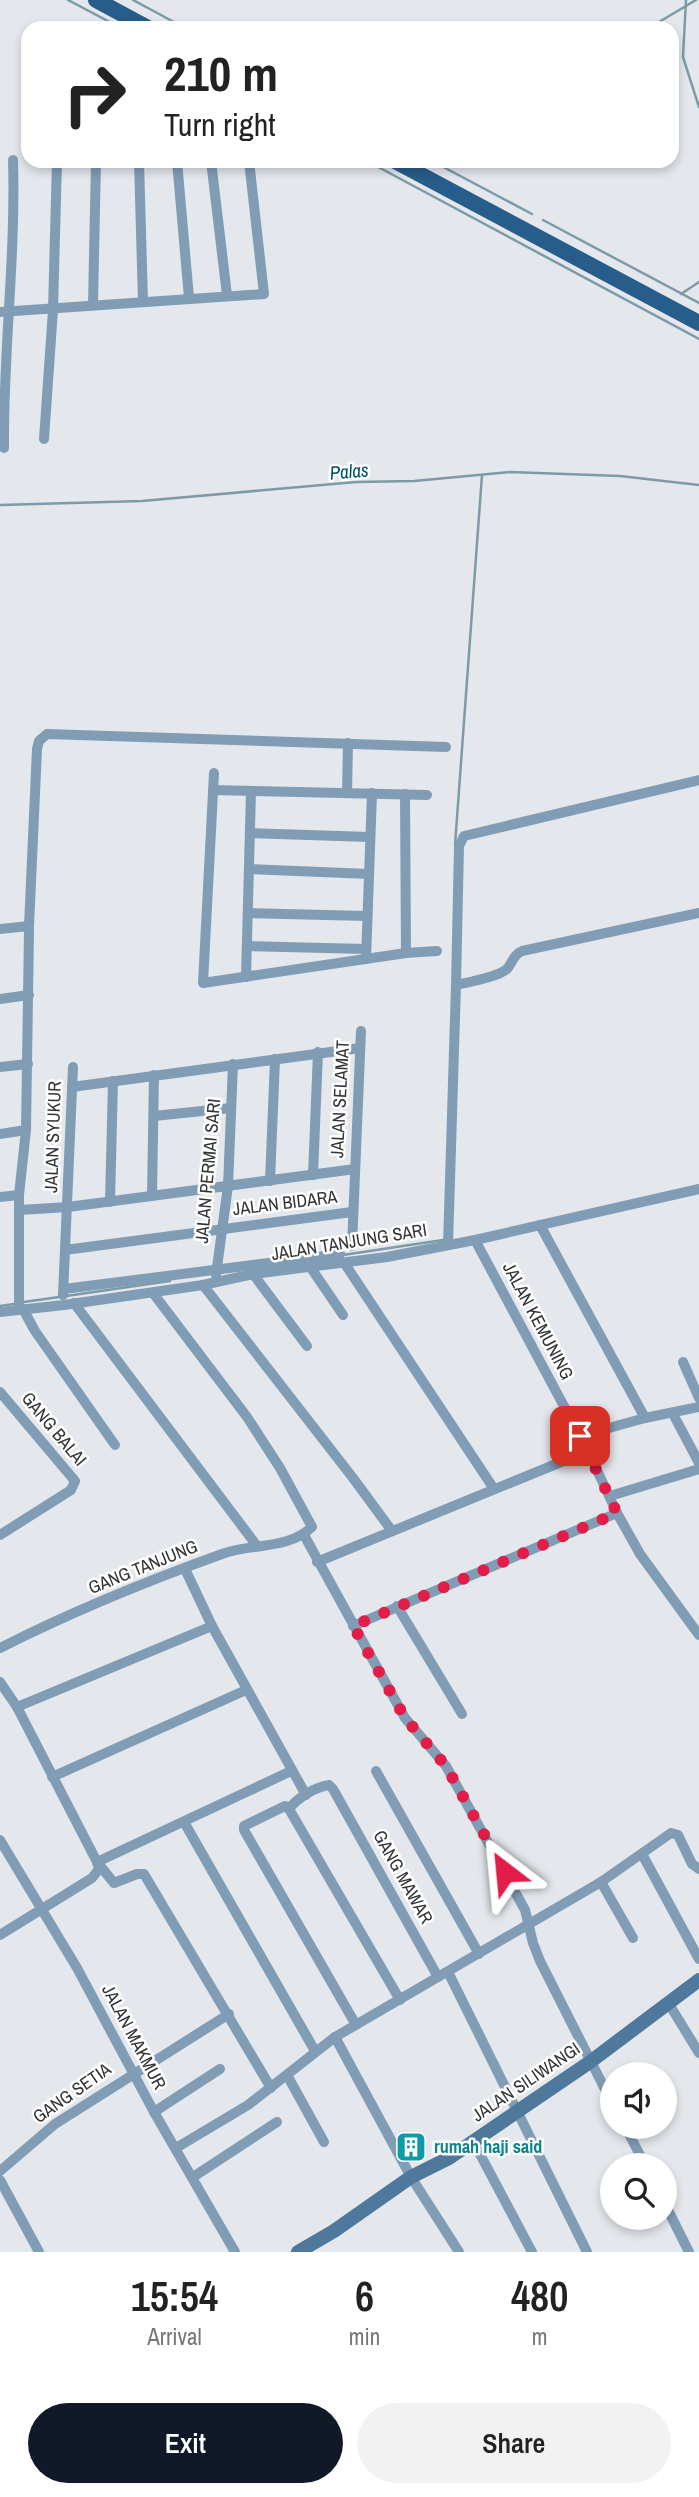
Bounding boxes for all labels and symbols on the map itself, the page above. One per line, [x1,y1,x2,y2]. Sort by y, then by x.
water label: Palas [328,456,370,486]
street label: JALAN SELAMAT [324,1039,355,1158]
street label: JALAN SYUKUR [38,1080,67,1193]
street label: JALAN PERMAI SARI [189,1098,226,1244]
street label: JALAN BIDARA [231,1184,339,1221]
street label: JALAN TANJUNG SARI [269,1217,428,1266]
street label: JALAN KEMUNING [497,1258,580,1384]
street label: GANG BALAI [16,1386,93,1471]
pin [550,1406,610,1466]
street label: GANG TANJUNG [84,1533,201,1600]
street label: GANG MAWAR [368,1826,440,1928]
position arrow [468,1835,542,1909]
street label: JALAN MAKMUR [96,1980,173,2094]
street label: JALAN SILIWANGI [467,2036,585,2127]
street label: GANG SETIA [28,2056,116,2129]
building icon: rumah haji said [394,2130,428,2164]
place label: rumah haji said [434,2134,542,2159]

